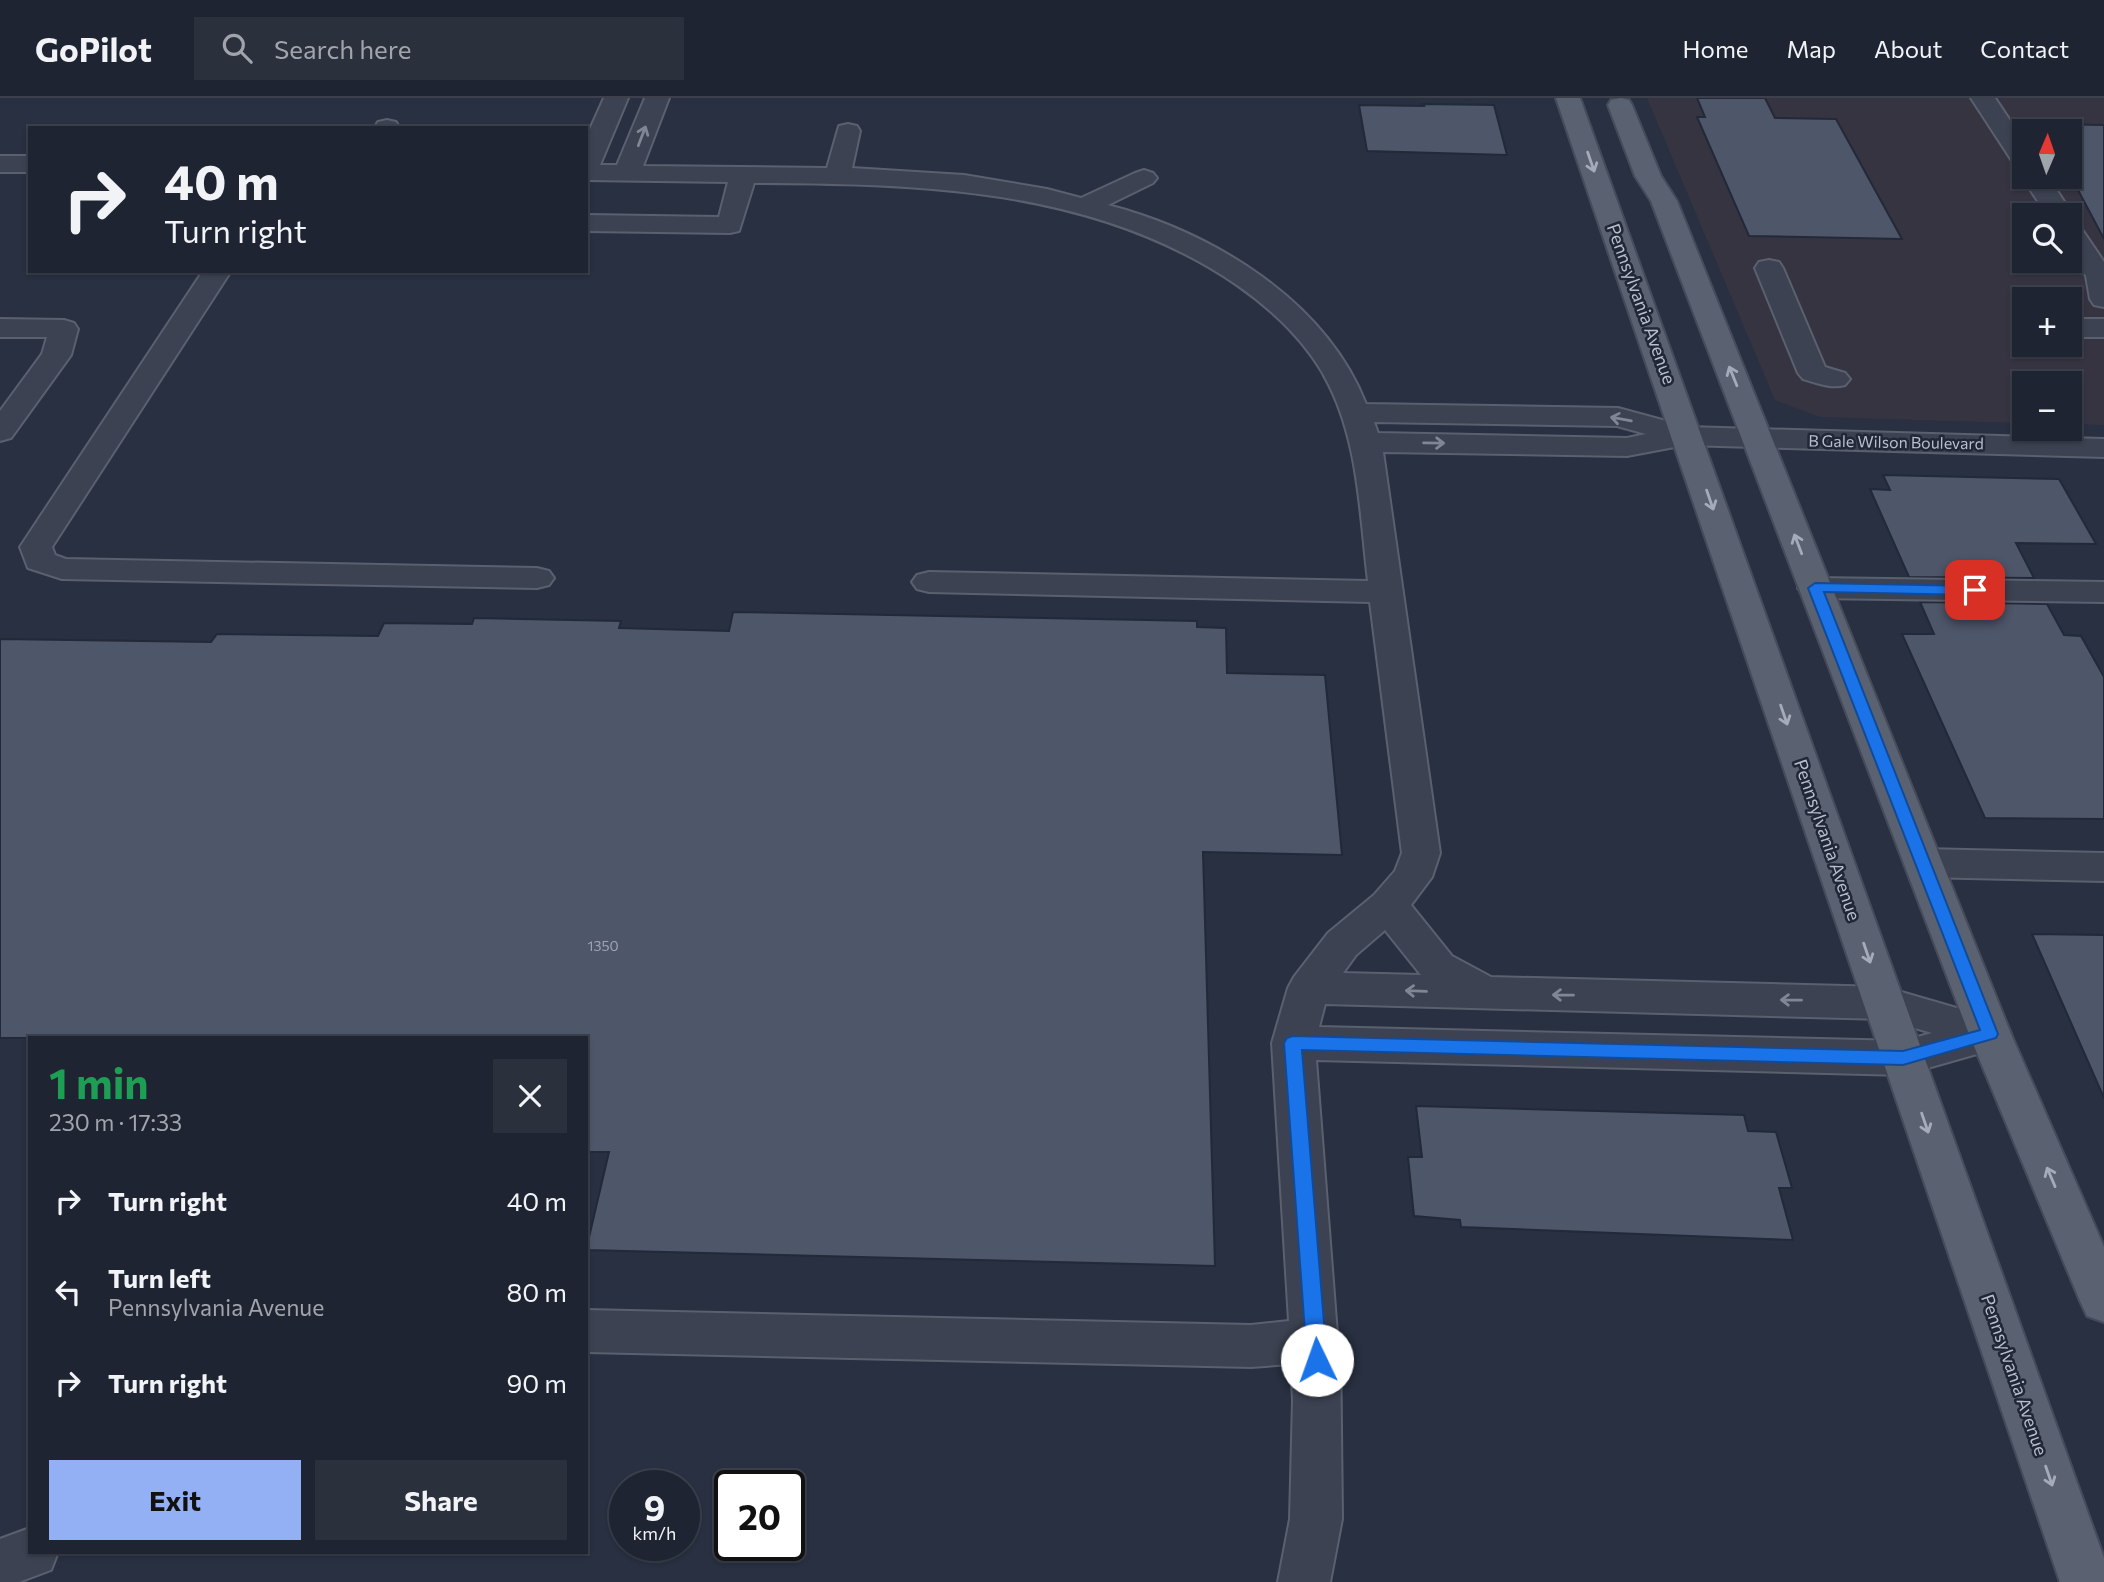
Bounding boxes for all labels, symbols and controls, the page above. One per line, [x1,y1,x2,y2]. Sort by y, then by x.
search box [194,17,684,80]
text: GoPilot [35,28,152,69]
icon: search [218,29,256,67]
text: Search here [274,33,411,64]
text: Home [1683,34,1749,63]
text: Map [1787,34,1836,63]
text: About [1874,34,1942,63]
text: Contact [1980,34,2069,63]
north arrow [2012,119,2082,189]
map controls [2012,119,2082,441]
one-way arrow [636,125,649,147]
text: 40 m [164,150,279,210]
one-way arrow [1586,151,1598,173]
icon: right [49,154,140,245]
button: search [2012,203,2082,273]
text: Turn right [164,210,307,250]
street label: Pennsylvania Avenue [1603,220,1681,387]
button: + [2012,287,2082,357]
one-way arrow [1725,366,1738,387]
button: − [2012,371,2082,441]
one-way arrow [1610,412,1633,425]
street label: B Gale Wilson Boulevard [1808,430,1984,453]
one-way arrow [1422,436,1445,450]
one-way arrow [1705,489,1717,511]
one-way arrow [1791,534,1804,556]
pin [1945,560,2005,620]
icon: arrive [1956,571,1994,609]
one-way arrow [1779,704,1791,726]
street label: Pennsylvania Avenue [1790,756,1866,923]
house number: 1350 [587,937,619,954]
one-way arrow [1862,942,1874,964]
one-way arrow [1405,984,1428,998]
one-way arrow [1552,988,1575,1002]
one-way arrow [1780,994,1803,1007]
text: 1 min [49,1056,149,1108]
button: close [493,1059,567,1133]
text: 230 m · 17:33 [49,1108,182,1136]
one-way arrow [1920,1111,1932,1133]
one-way arrow [2044,1167,2057,1188]
icon: right [49,1182,87,1220]
text: Turn right [108,1185,227,1216]
text: 40 m [507,1185,567,1216]
text: Turn left [108,1262,211,1293]
icon: left [49,1273,87,1311]
text: 80 m [507,1276,567,1307]
street label: Pennsylvania Avenue [1977,1291,2053,1458]
text: Pennsylvania Avenue [108,1293,324,1321]
position arrow [1280,1323,1354,1397]
icon: right [49,1364,87,1402]
text: Turn right [108,1367,227,1398]
text: 90 m [507,1367,567,1398]
button: Exit [49,1460,301,1540]
button: Share [315,1460,567,1540]
one-way arrow [2044,1465,2056,1487]
speed limit sign: 20 [714,1470,805,1561]
text: 9 [644,1485,665,1528]
text: km/h [633,1522,676,1544]

